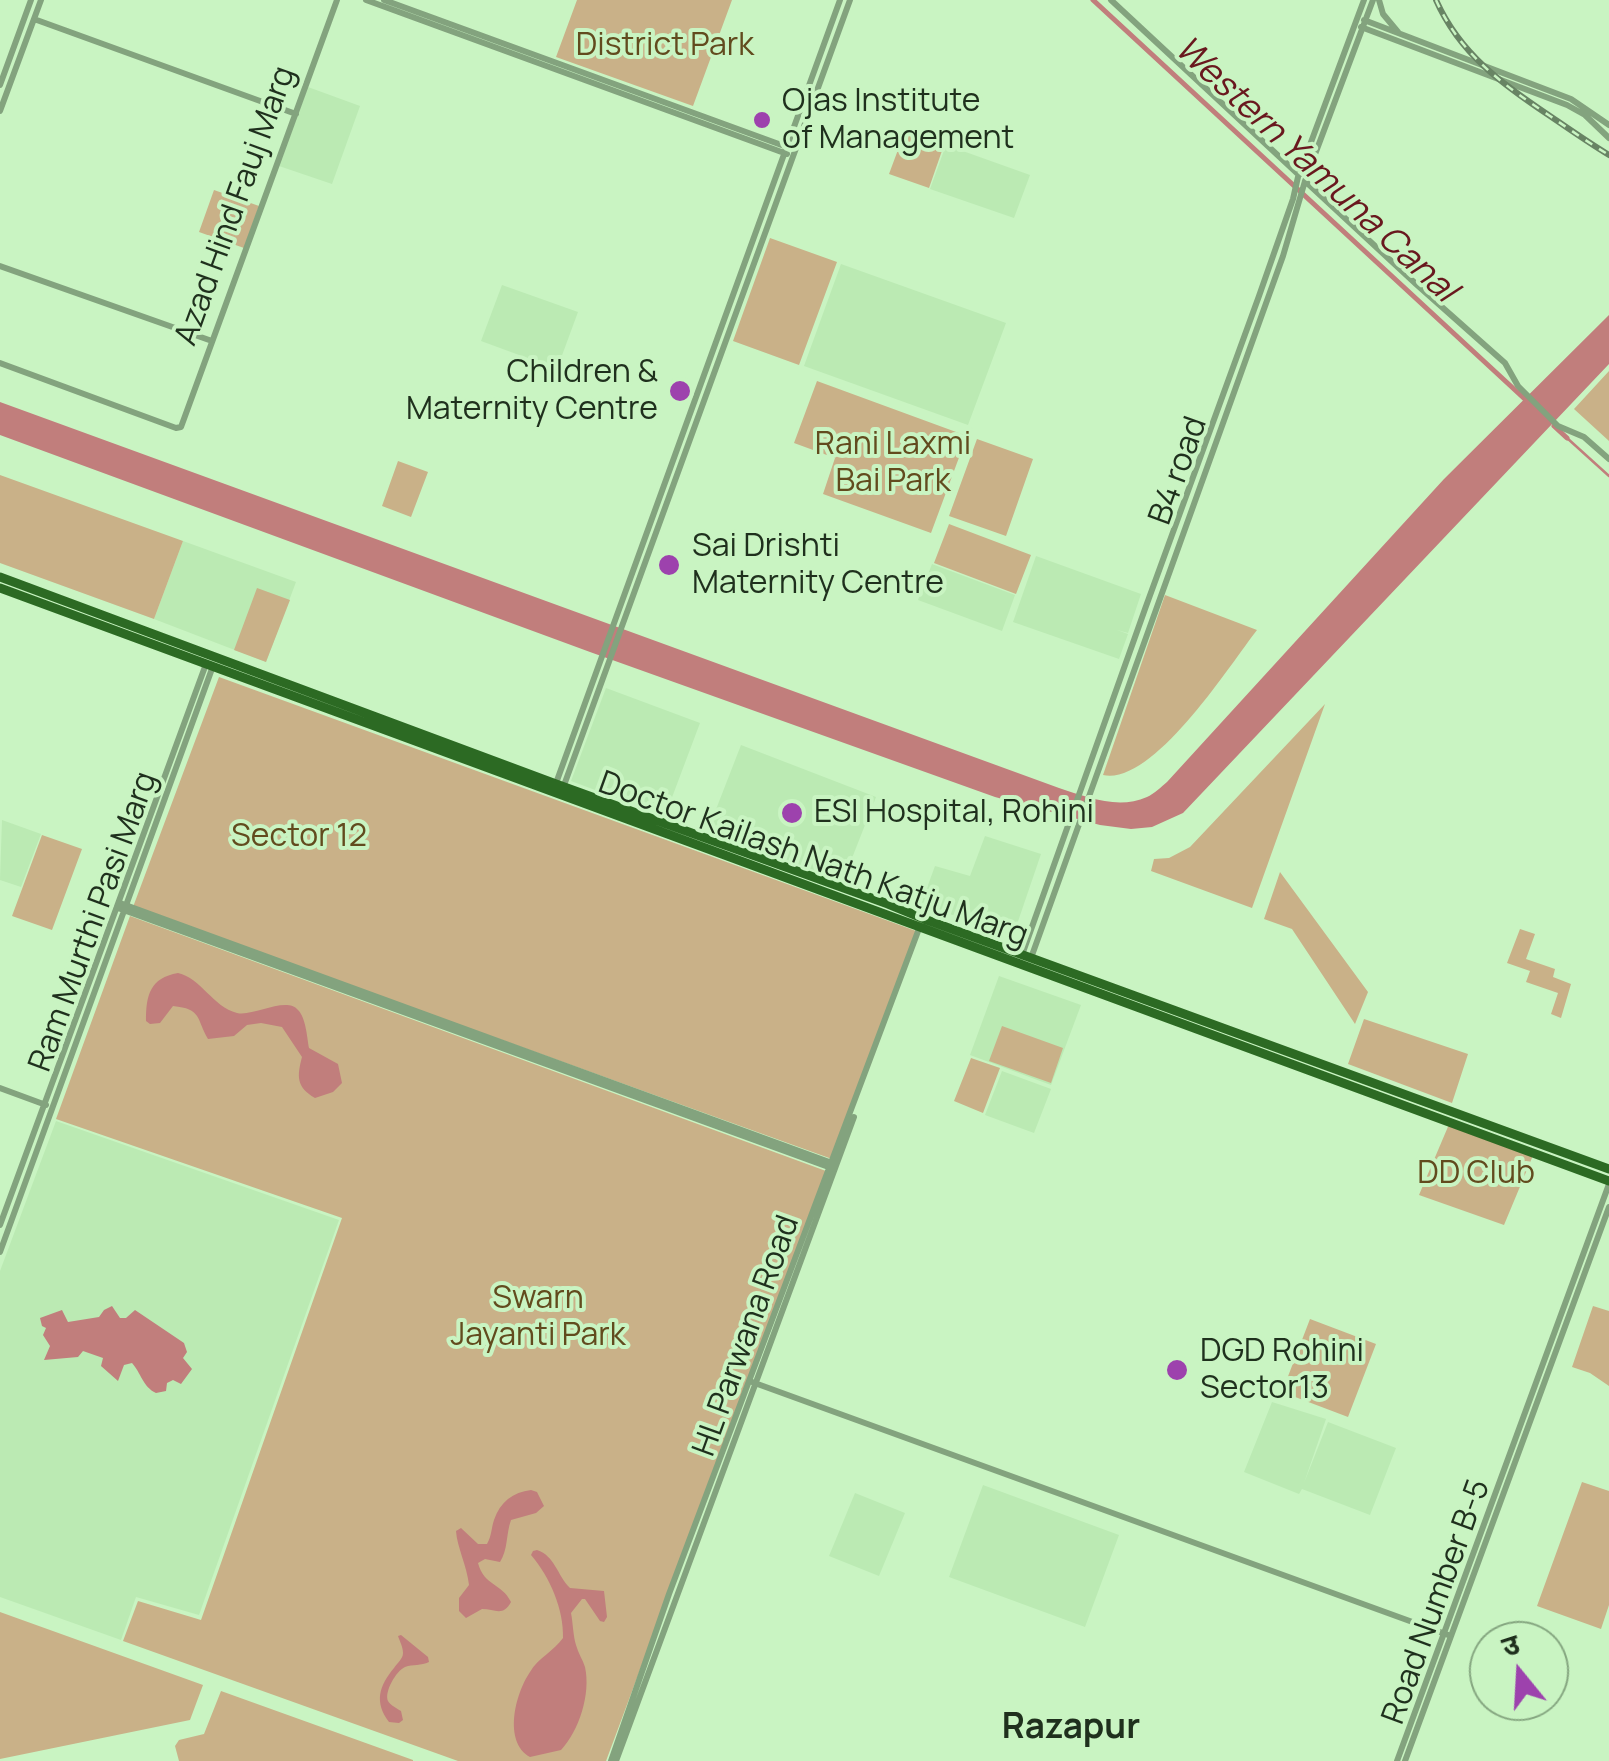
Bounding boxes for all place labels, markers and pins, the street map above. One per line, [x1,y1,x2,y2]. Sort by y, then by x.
place label: Ojas Institute of Management [782,83,1014,158]
marker: Ojas Institute of Management [751,109,773,131]
place label: Children & Maternity Centre [406,354,658,429]
marker: Children & Maternity Centre [667,378,693,404]
place label: Sai Drishti Maternity Centre [692,528,944,603]
marker: Sai Drishti Maternity Centre [656,552,682,578]
place label: ESI Hospital, Rohini [814,794,1094,832]
marker: ESI Hospital, Rohini [779,800,805,826]
place label: DGD Rohini Sector13 [1200,1333,1364,1408]
marker: DGD Rohini Sector13 [1164,1357,1190,1383]

